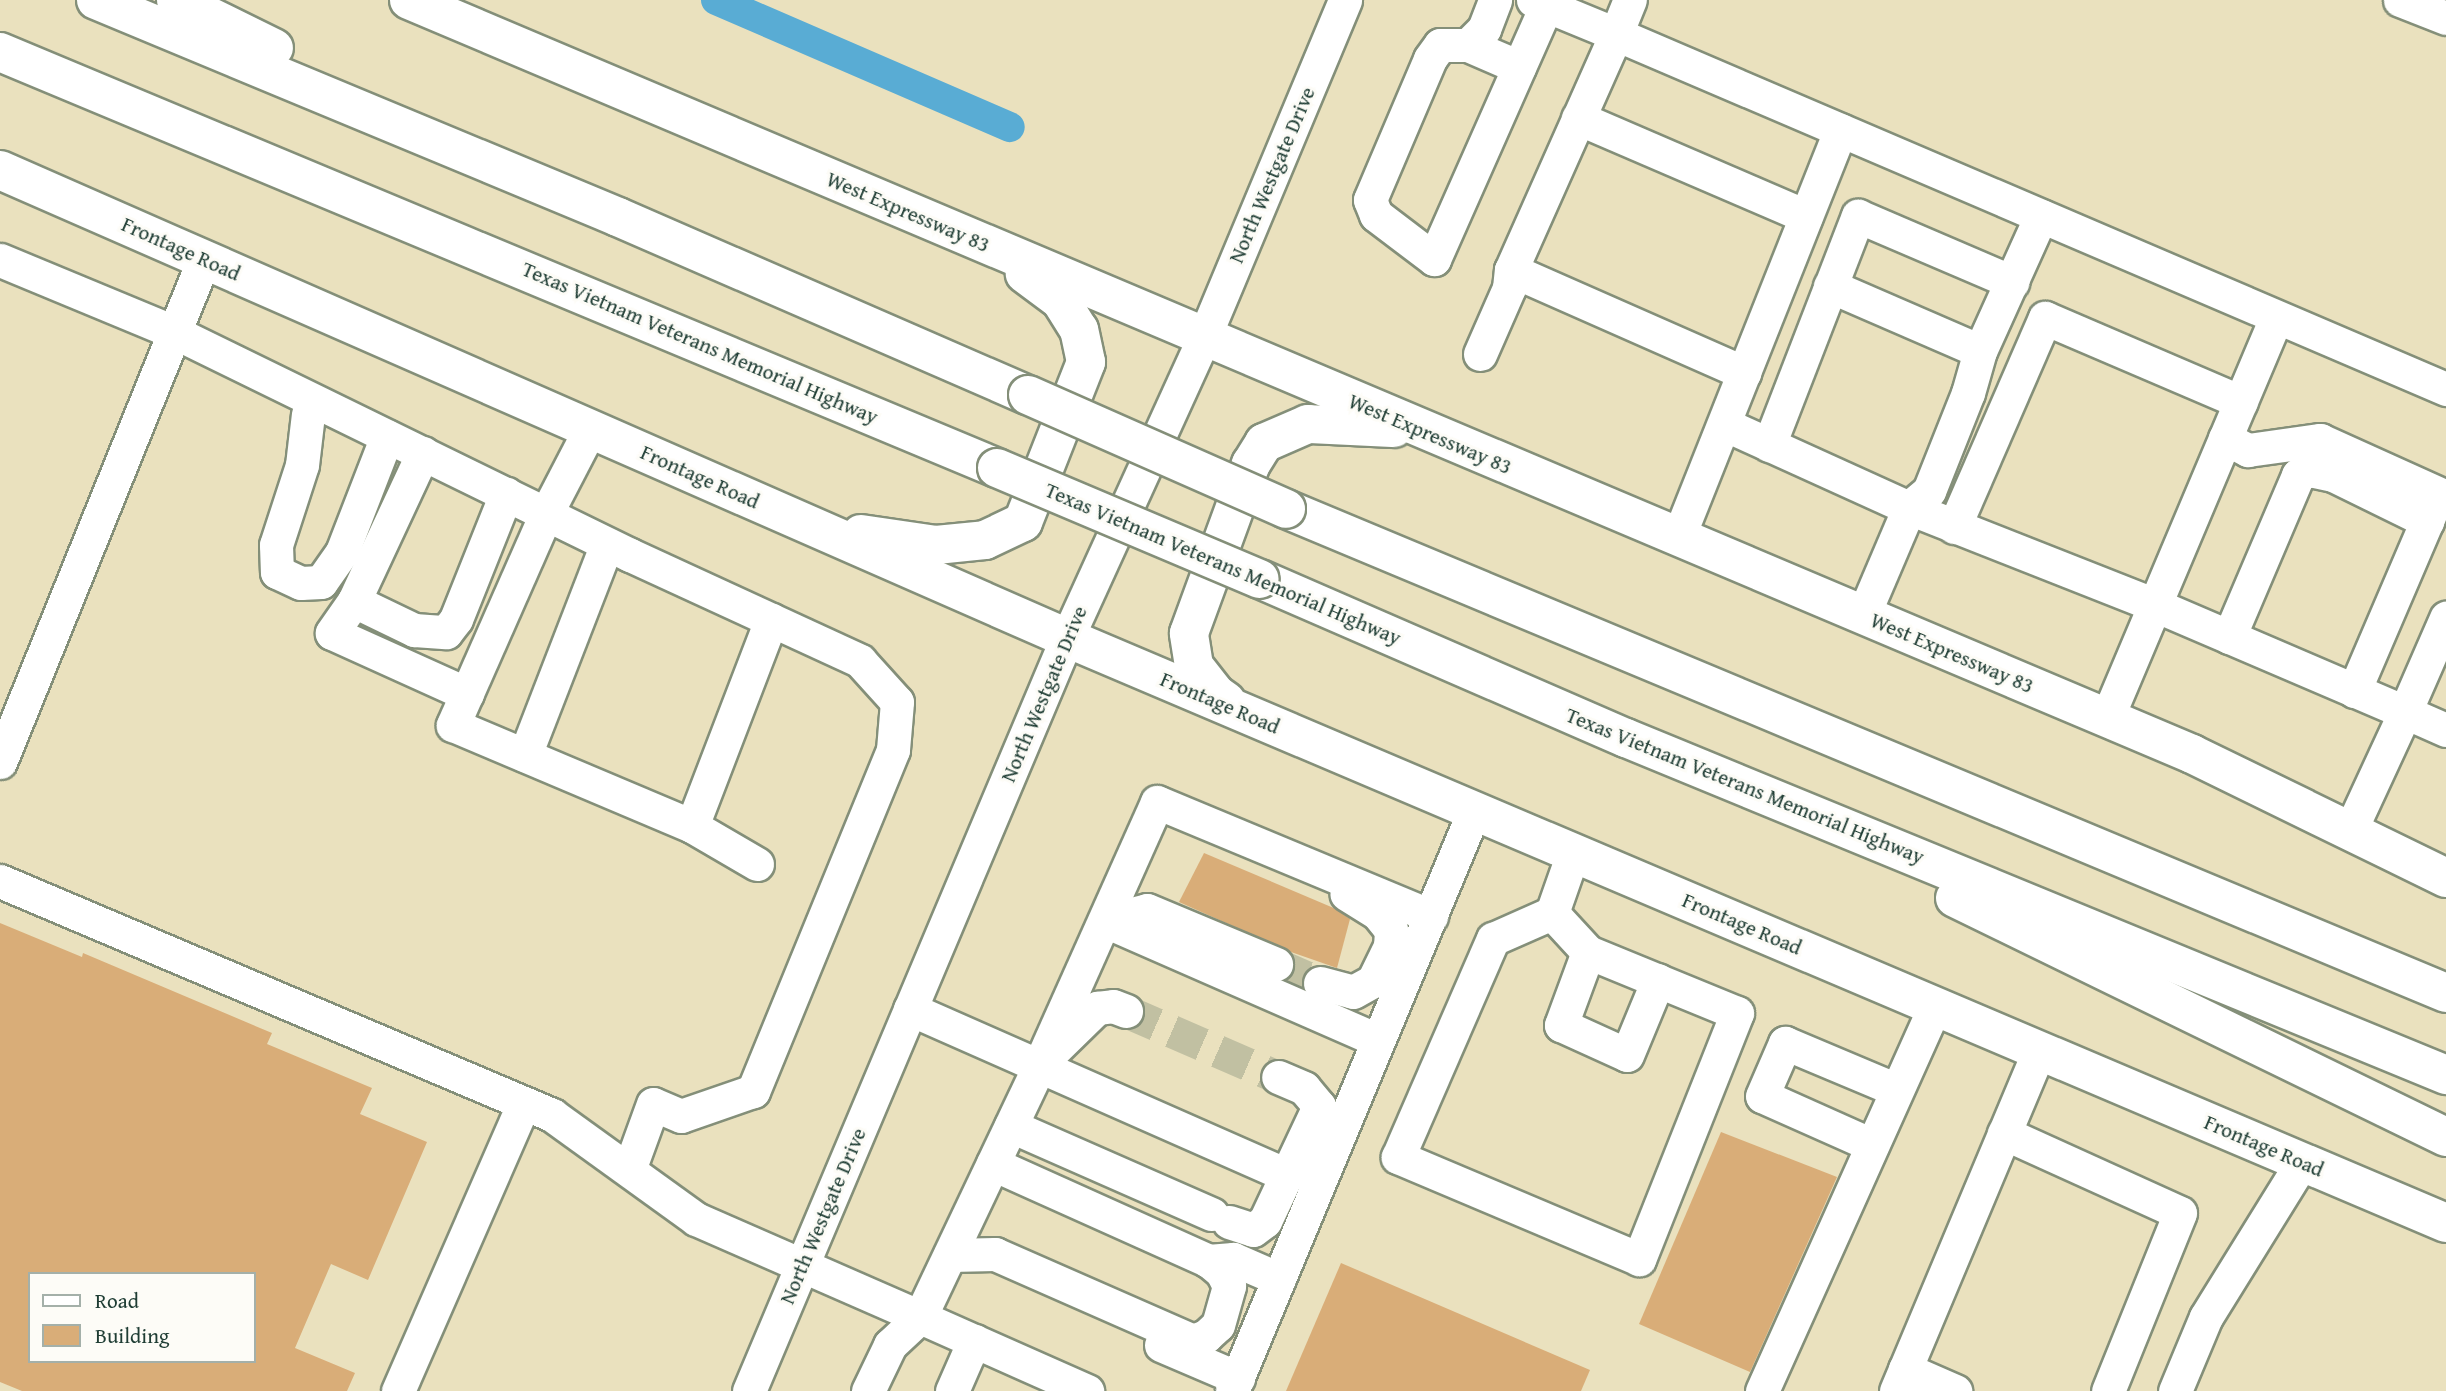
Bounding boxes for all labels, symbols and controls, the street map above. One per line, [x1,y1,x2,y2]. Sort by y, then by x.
street label: North Westgate Drive [1223,83,1321,267]
street label: West Expressway 83 [823,166,993,258]
street label: Frontage Road [118,212,244,286]
street label: Texas Vietnam Veterans Memorial Highway [518,256,882,430]
street label: West Expressway 83 [1345,388,1515,480]
street label: Frontage Road [637,440,763,514]
street label: Texas Vietnam Veterans Memorial Highway [1041,477,1405,651]
street label: North Westgate Drive [995,602,1093,786]
street label: West Expressway 83 [1867,607,2037,699]
street label: Frontage Road [1156,667,1284,739]
street label: Texas Vietnam Veterans Memorial Highway [1562,702,1928,870]
street label: Frontage Road [1678,888,1806,960]
street label: Frontage Road [2200,1110,2328,1182]
street label: North Westgate Drive [774,1124,872,1308]
legend [28,1272,256,1363]
text: Road [95,1285,139,1316]
text: Building [95,1320,169,1351]

